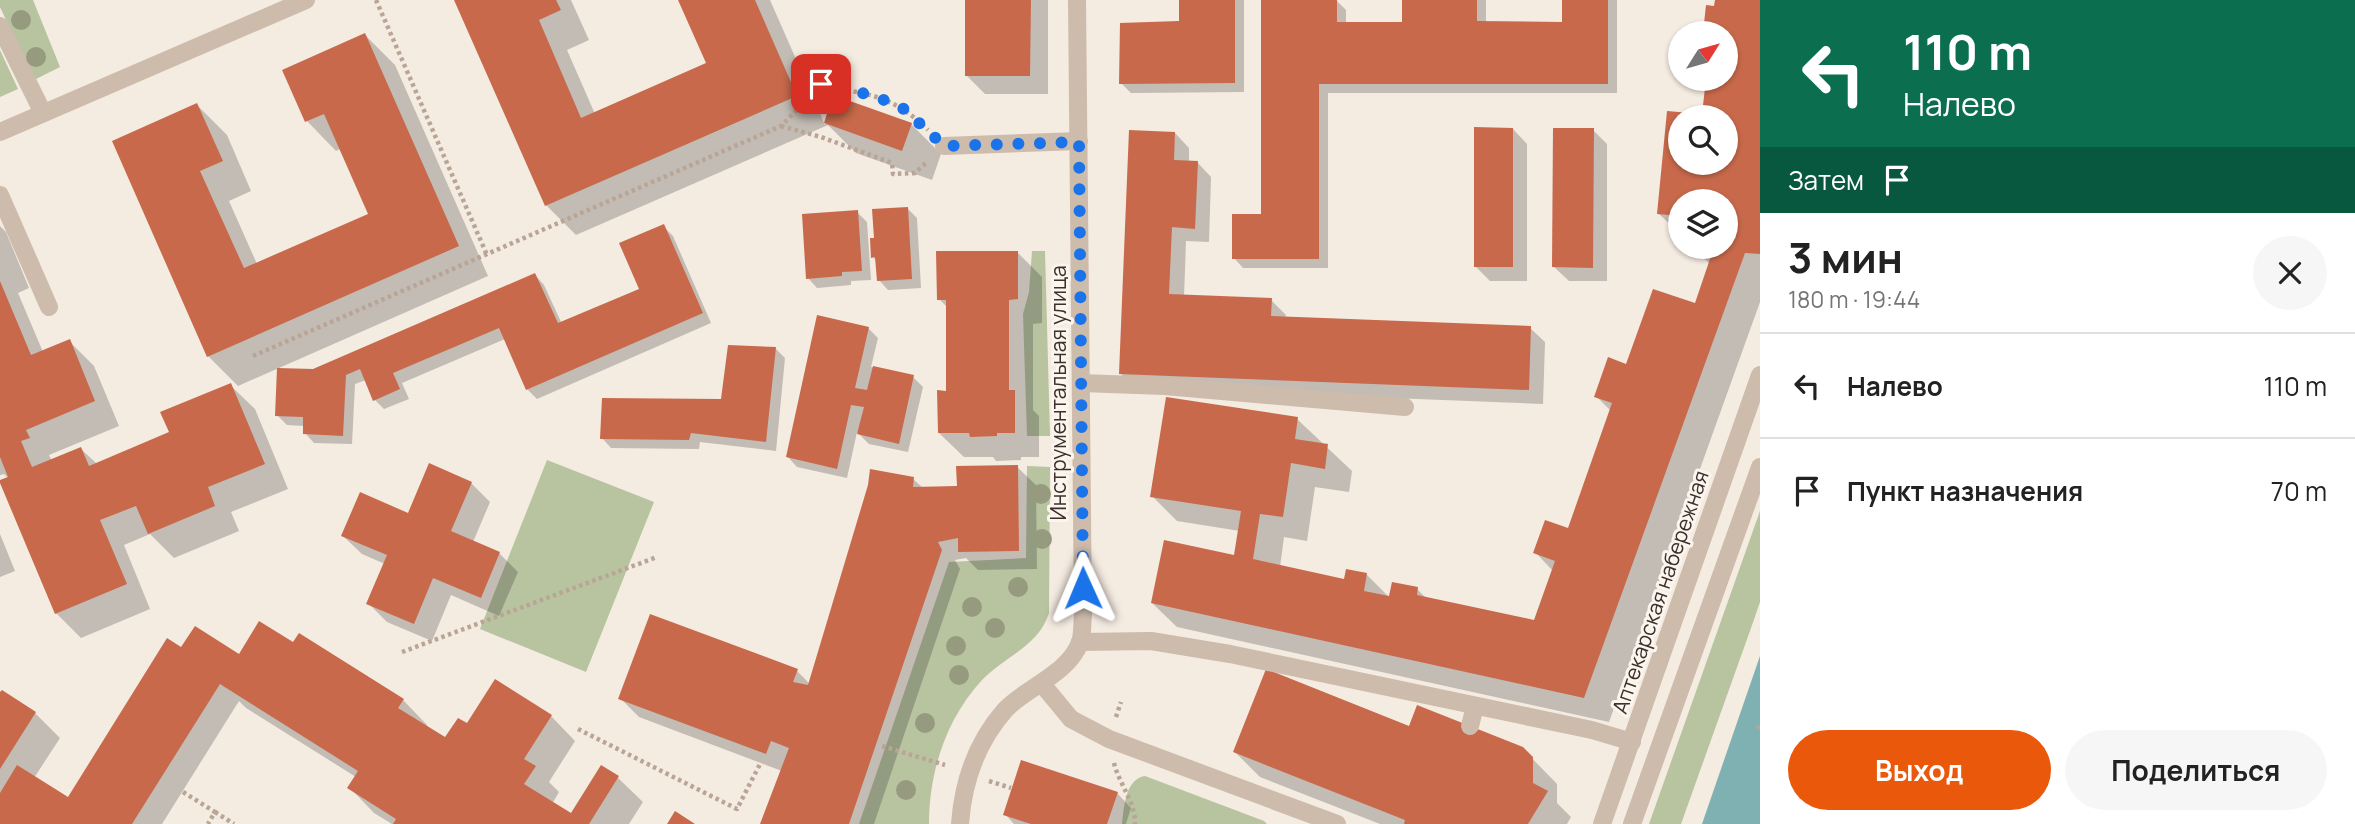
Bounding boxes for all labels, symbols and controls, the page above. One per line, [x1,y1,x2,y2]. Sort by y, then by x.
text: 110 m [1903,18,2032,85]
north arrow [1668,21,1738,91]
map controls [1668,21,1738,259]
icon: left [1788,28,1879,119]
pin [791,54,851,114]
icon: arrive [802,65,840,103]
text: Налево [1903,82,2016,126]
button: search [1668,105,1738,175]
icon: arrive [1878,161,1916,199]
text: Затем [1788,162,1864,198]
button: layers [1668,189,1738,259]
text: 3 мин [1788,228,1903,286]
button: close [2253,236,2327,310]
street label: Инструментальная улица [1044,265,1072,521]
text: 180 m · 19:44 [1788,283,1920,315]
icon: left [1788,367,1826,405]
text: Налево [1847,368,1943,404]
text: 110 m [2264,368,2327,404]
street label: Аптекарская набережная [1605,467,1715,717]
icon: arrive [1788,472,1826,510]
text: Пункт назначения [1847,473,2083,509]
text: 70 m [2271,473,2327,509]
position arrow [1046,551,1120,625]
button: Выход [1788,730,2051,810]
button: Поделиться [2065,730,2327,810]

